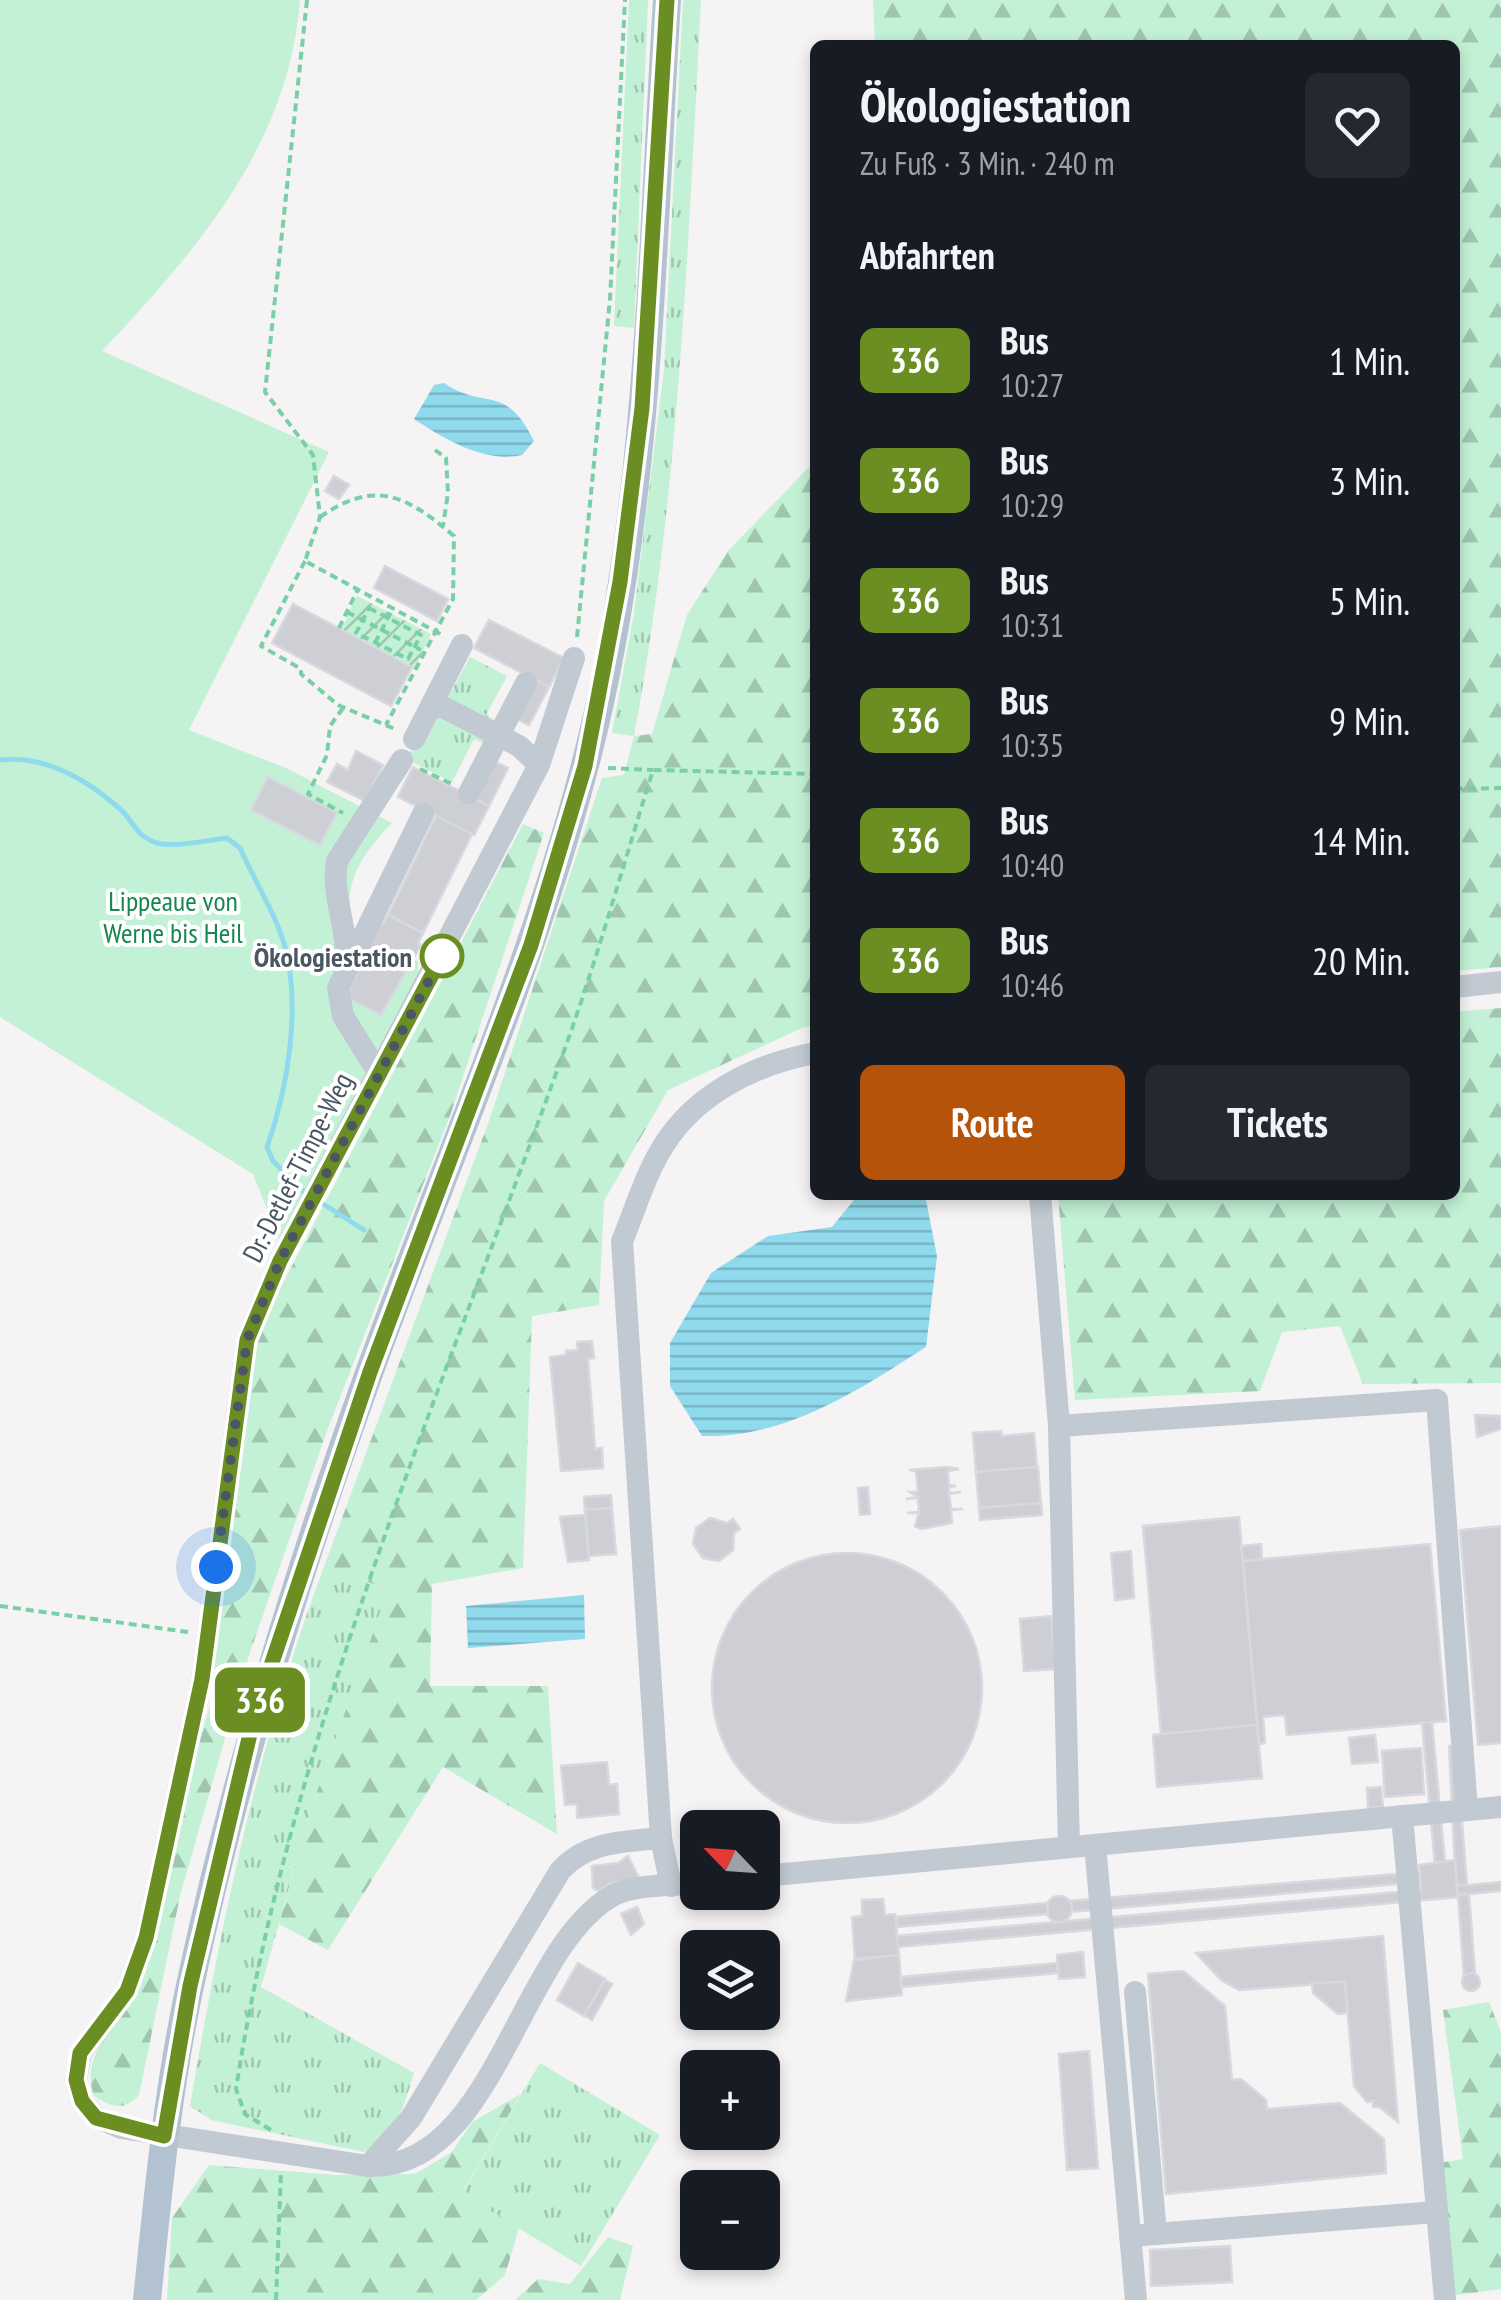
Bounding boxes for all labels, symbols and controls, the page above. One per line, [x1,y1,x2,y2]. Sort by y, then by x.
text: Ökologiestation [860,73,1131,135]
button: heart [1305,73,1410,178]
text: Zu Fuß · 3 Min. · 240 m [860,142,1115,184]
text: Abfahrten [860,230,995,279]
text: Bus [1000,315,1049,364]
text: 1 Min. [1329,336,1410,385]
text: 336 [890,337,940,383]
text: 10:27 [1000,364,1064,406]
text: Bus [1000,435,1049,484]
text: 3 Min. [1329,456,1410,505]
text: 336 [890,457,940,503]
text: 10:29 [1000,484,1064,526]
text: Bus [1000,555,1049,604]
text: 5 Min. [1329,576,1410,625]
text: 336 [890,577,940,623]
text: 10:31 [1000,604,1064,646]
text: Bus [1000,675,1049,724]
text: 9 Min. [1329,696,1410,745]
text: 336 [890,697,940,743]
text: 10:35 [1000,724,1064,766]
text: Bus [1000,795,1049,844]
text: 14 Min. [1312,816,1410,865]
text: 336 [890,817,940,863]
text: 10:40 [1000,844,1064,886]
park label: Lippeaue von Werne bis Heil [103,882,243,951]
text: Bus [1000,915,1049,964]
marker: Ökologiestation [421,935,463,977]
text: 20 Min. [1312,936,1410,985]
text: 336 [890,937,940,983]
place label: Ökologiestation [254,938,412,975]
text: 10:46 [1000,964,1064,1006]
button: Route [860,1065,1125,1180]
button: Tickets [1145,1065,1410,1180]
street label: Dr.-Detlef-Timpe-Weg [233,1066,361,1268]
your location [191,1542,241,1592]
line badge: 336 [202,1668,318,1732]
text: 336 [235,1677,285,1723]
north arrow [680,1810,780,1910]
map controls [680,1810,780,2270]
button: layers [680,1930,780,2030]
button: + [680,2050,780,2150]
button: − [680,2170,780,2270]

